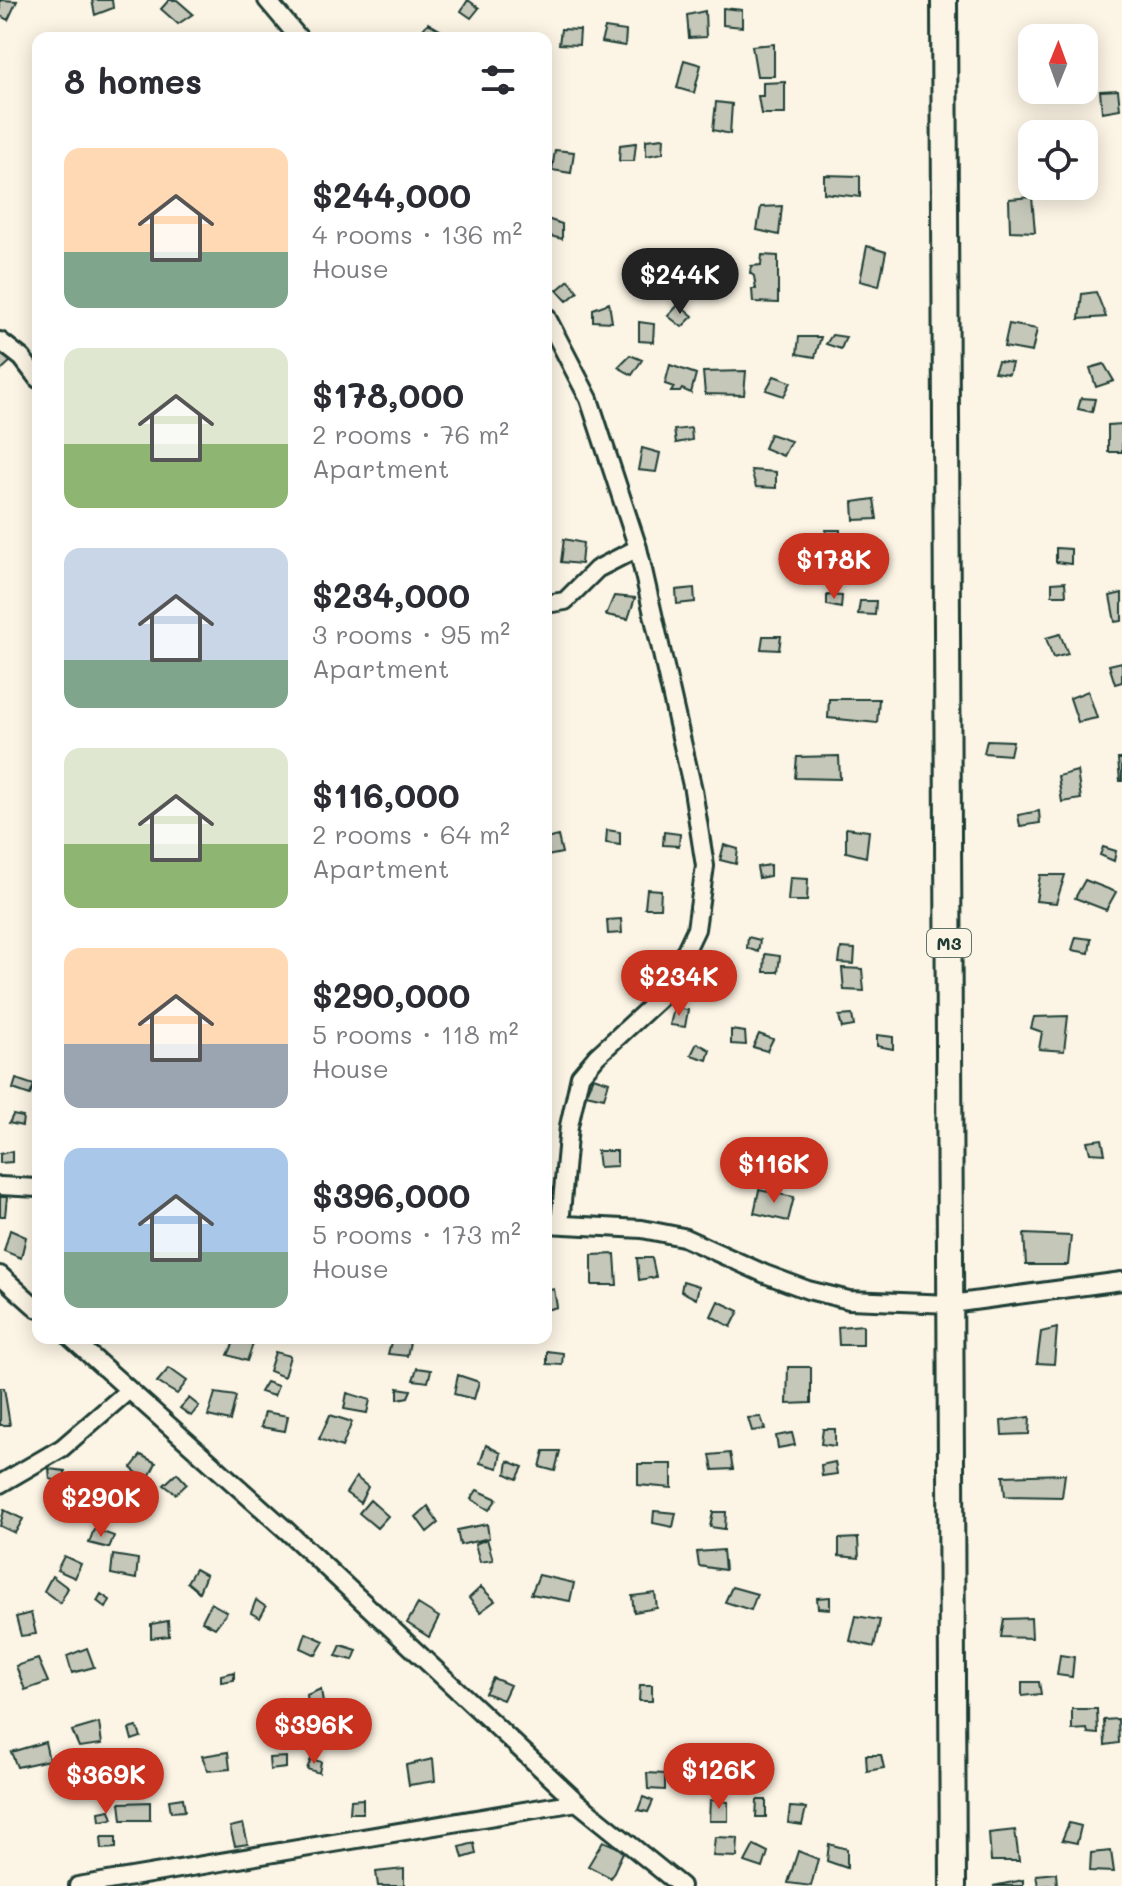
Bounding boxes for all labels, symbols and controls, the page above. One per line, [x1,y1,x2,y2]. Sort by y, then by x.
north arrow [1018,24,1098,104]
map controls [1018,24,1098,200]
text: 8 homes [64,58,202,103]
icon: filters [476,58,520,102]
button: locate [1018,120,1098,200]
text: $244,000 [312,172,471,217]
icon: home [128,180,224,276]
text: 4 rooms · 136 m² [312,217,522,251]
pin: $244K [624,248,736,316]
text: House [312,251,389,285]
text: $244K [640,257,720,291]
text: $178,000 [312,372,464,417]
icon: home [128,380,224,476]
text: 2 rooms · 76 m² [312,417,509,451]
text: Apartment [312,451,449,485]
pin: $178K [778,533,890,601]
text: $178K [796,542,872,576]
text: $234,000 [312,572,470,617]
icon: home [128,580,224,676]
text: 3 rooms · 95 m² [312,617,510,651]
text: Apartment [312,651,449,685]
text: $116,000 [312,772,460,817]
icon: home [128,780,224,876]
text: 2 rooms · 64 m² [312,817,510,851]
text: Apartment [312,851,449,885]
road number: M3 [927,929,971,957]
pin: $234K [623,950,735,1018]
text: $234K [639,959,719,993]
text: $290,000 [312,972,470,1017]
icon: home [128,980,224,1076]
text: 5 rooms · 118 m² [312,1017,519,1051]
text: House [312,1051,389,1085]
pin: $116K [718,1137,830,1205]
text: $116K [738,1146,810,1180]
text: $396,000 [312,1172,470,1217]
icon: home [128,1180,224,1276]
text: 5 rooms · 173 m² [312,1217,521,1251]
text: House [312,1251,389,1285]
pin: $290K [45,1471,157,1539]
text: $290K [61,1480,141,1514]
pin: $396K [258,1698,370,1766]
text: $396K [274,1707,354,1741]
pin: $126K [663,1743,775,1811]
pin: $369K [50,1748,162,1816]
text: $126K [682,1752,756,1786]
text: $369K [66,1757,146,1791]

